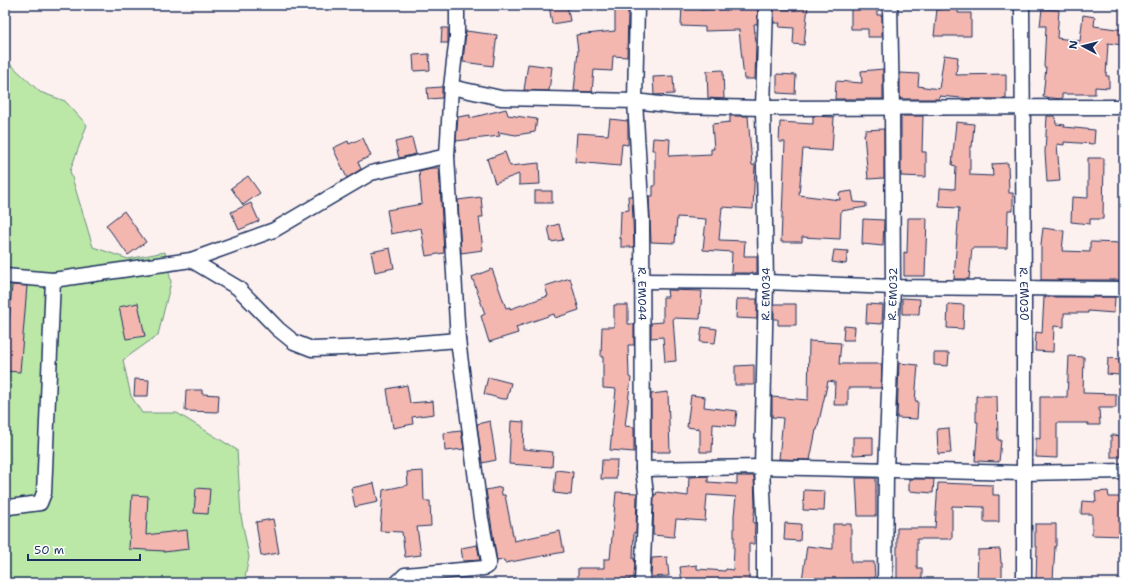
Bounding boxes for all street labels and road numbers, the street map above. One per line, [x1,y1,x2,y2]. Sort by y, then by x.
street label: R. EM044 [634,267,649,321]
street label: R. EM034 [758,267,774,321]
street label: R. EM030 [1016,267,1031,321]
street label: R. EM032 [885,268,901,321]

